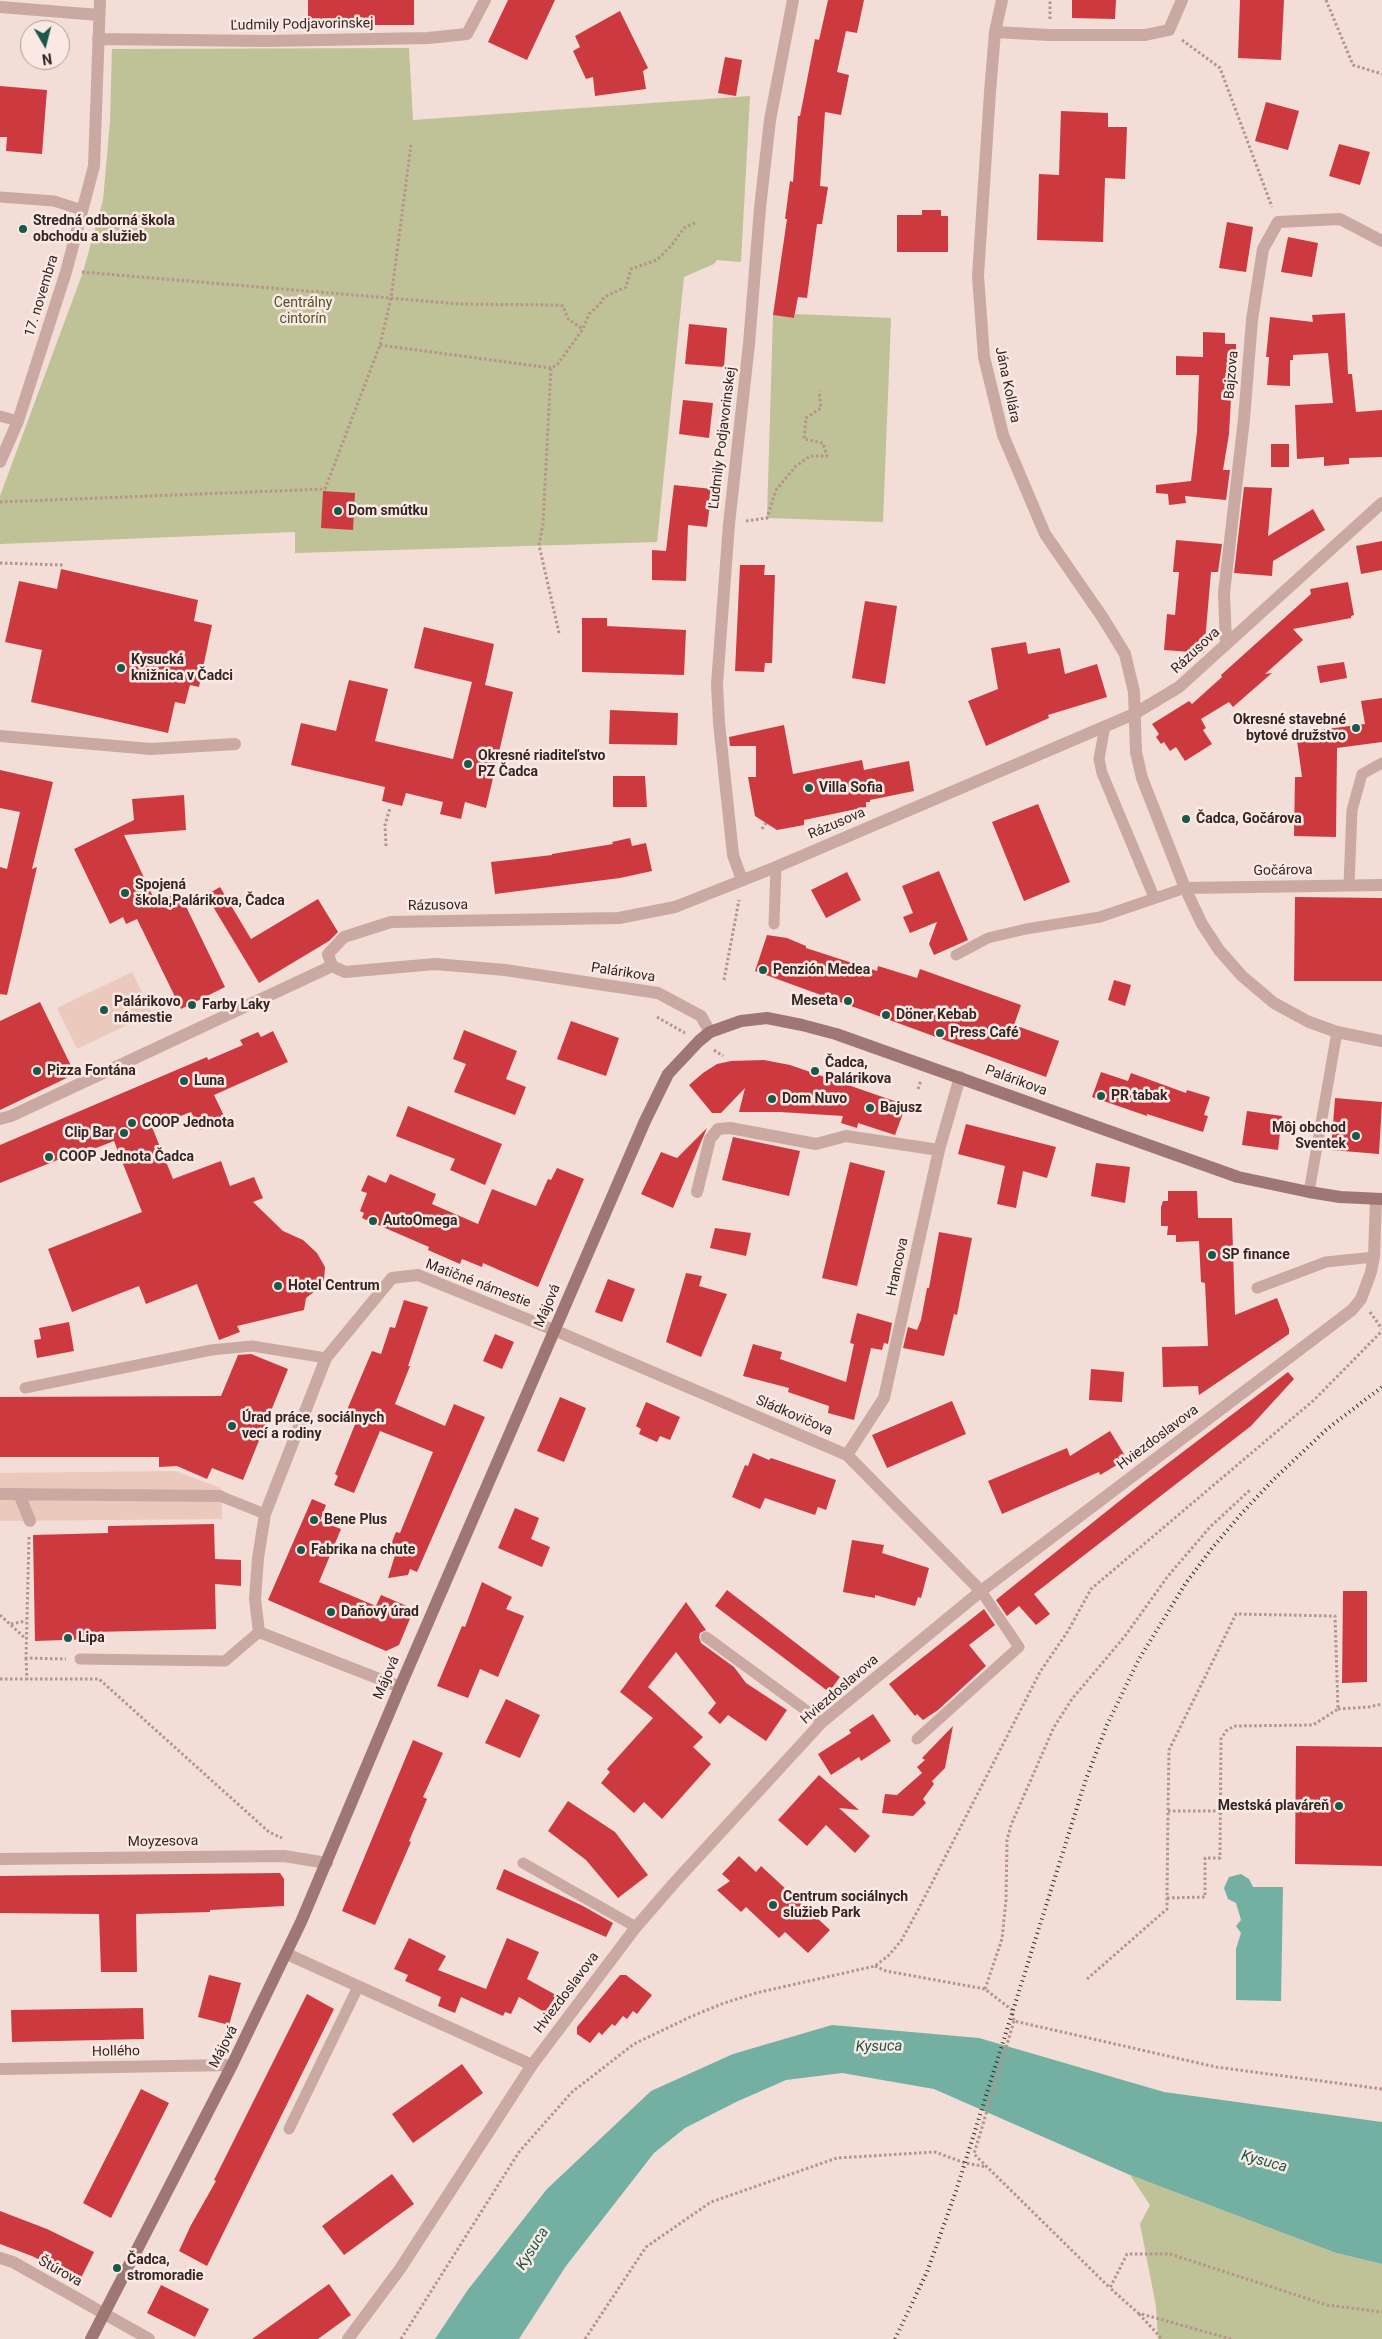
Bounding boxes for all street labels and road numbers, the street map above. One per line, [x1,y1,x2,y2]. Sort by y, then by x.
street label: Ľudmily Podjavorinskej [230,15,374,35]
street label: 17. novembra [22,253,62,339]
street label: Jána Kollára [991,345,1023,425]
street label: Bajzova [1222,350,1242,400]
street label: Ľudmily Podjavorinskej [706,366,740,510]
street label: Rázusova [1168,624,1224,678]
street label: Rázusova [806,804,868,844]
street label: Gočárova [1253,862,1313,880]
street label: Rázusova [408,897,468,915]
street label: Palárikova [590,960,656,986]
street label: Palárikova [983,1062,1049,1100]
street label: Hrancova [884,1236,912,1298]
street label: Matičné námestie [423,1256,533,1312]
street label: Májová [531,1282,565,1330]
street label: Sládkovičova [753,1392,835,1440]
street label: Hviezdoslavova [1114,1402,1202,1474]
street label: Hviezdoslavova [798,1652,882,1728]
street label: Májová [370,1654,404,1702]
street label: Moyzesova [128,1833,198,1851]
street label: Hviezdoslavova [531,1949,603,2037]
street label: Májová [206,2023,242,2071]
street label: Hollého [92,2043,140,2061]
street label: Štúrova [35,2253,85,2291]

